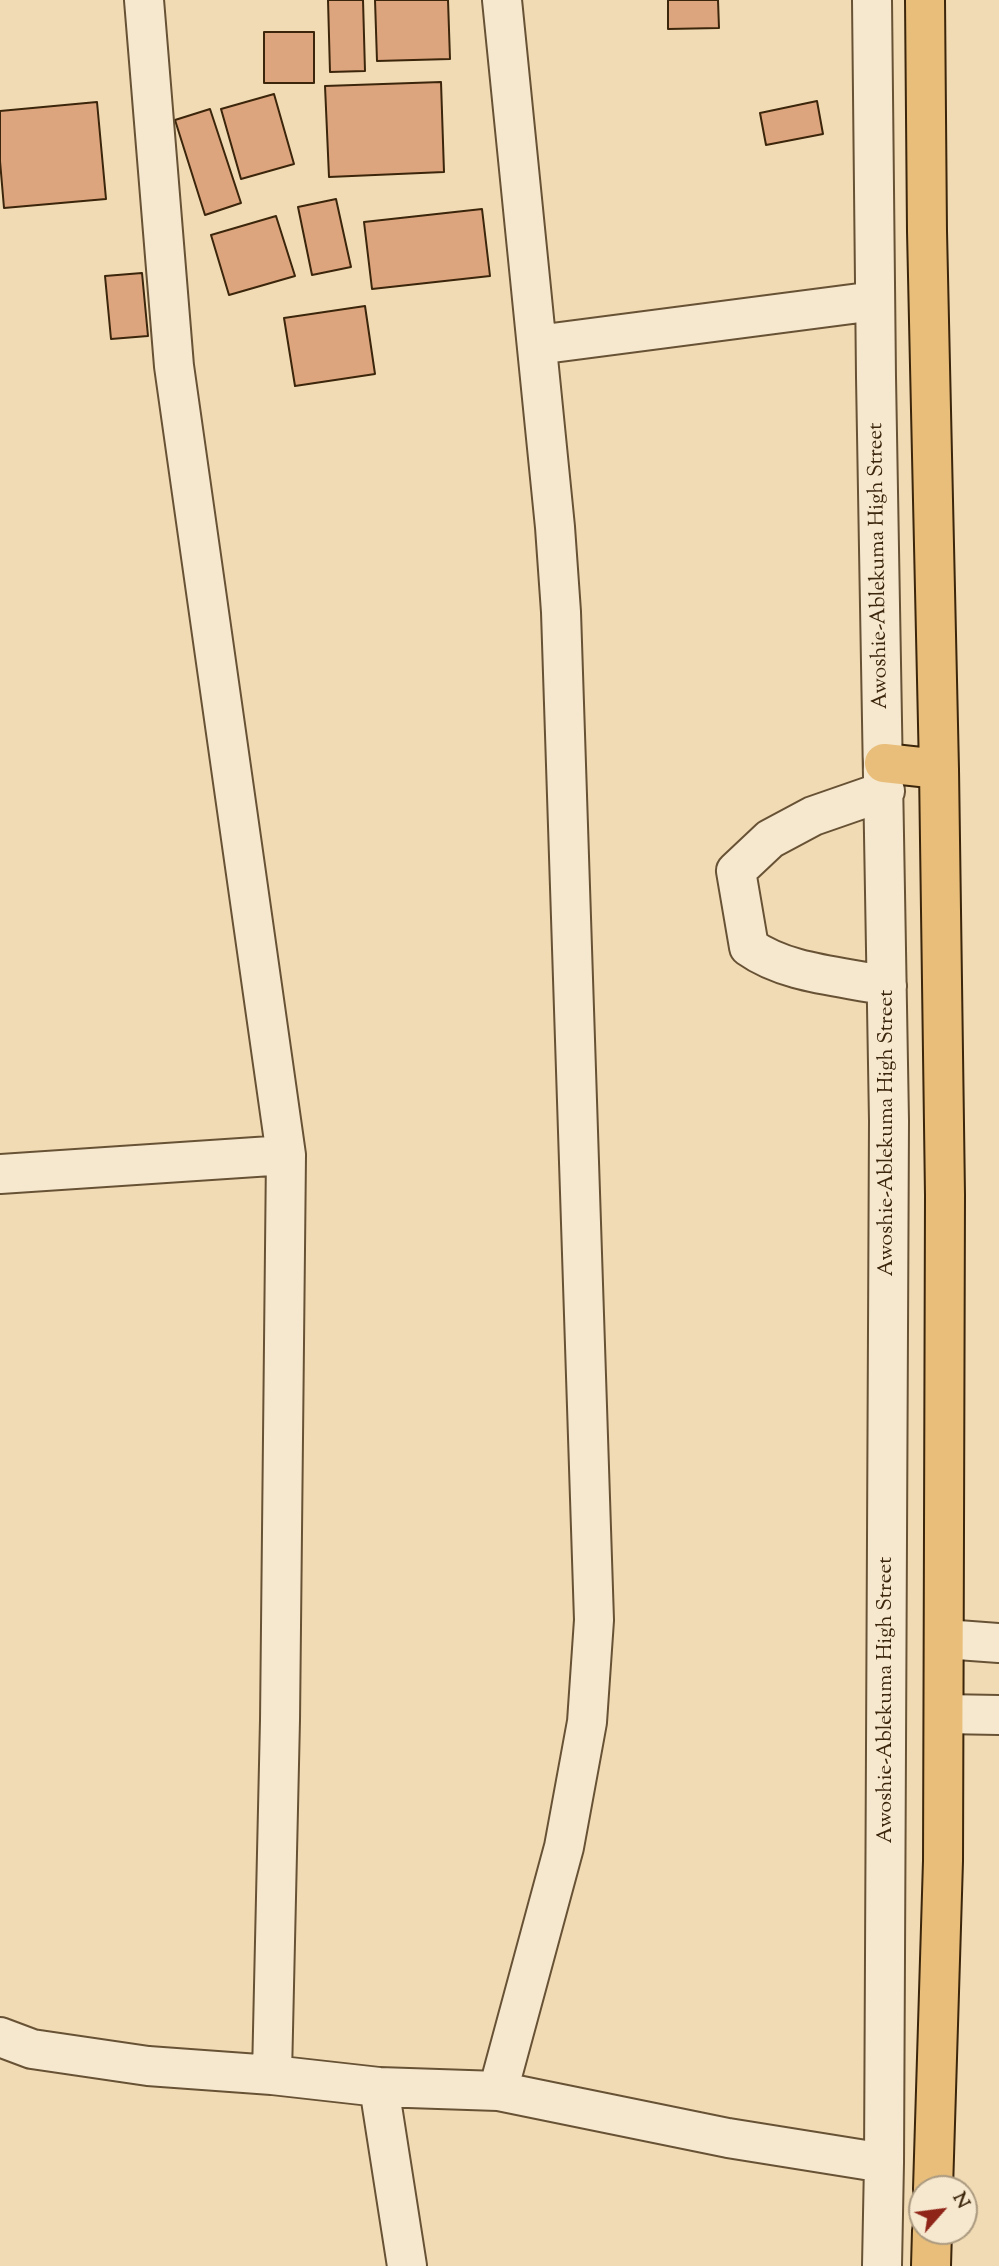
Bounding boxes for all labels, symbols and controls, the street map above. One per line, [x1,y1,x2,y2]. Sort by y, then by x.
street label: Awoshie-Ablekuma High Street [865,422,895,710]
street label: Awoshie-Ablekuma High Street [875,990,901,1276]
street label: Awoshie-Ablekuma High Street [874,1557,900,1843]
north arrow [908,2175,978,2245]
text: N [945,2188,976,2214]

